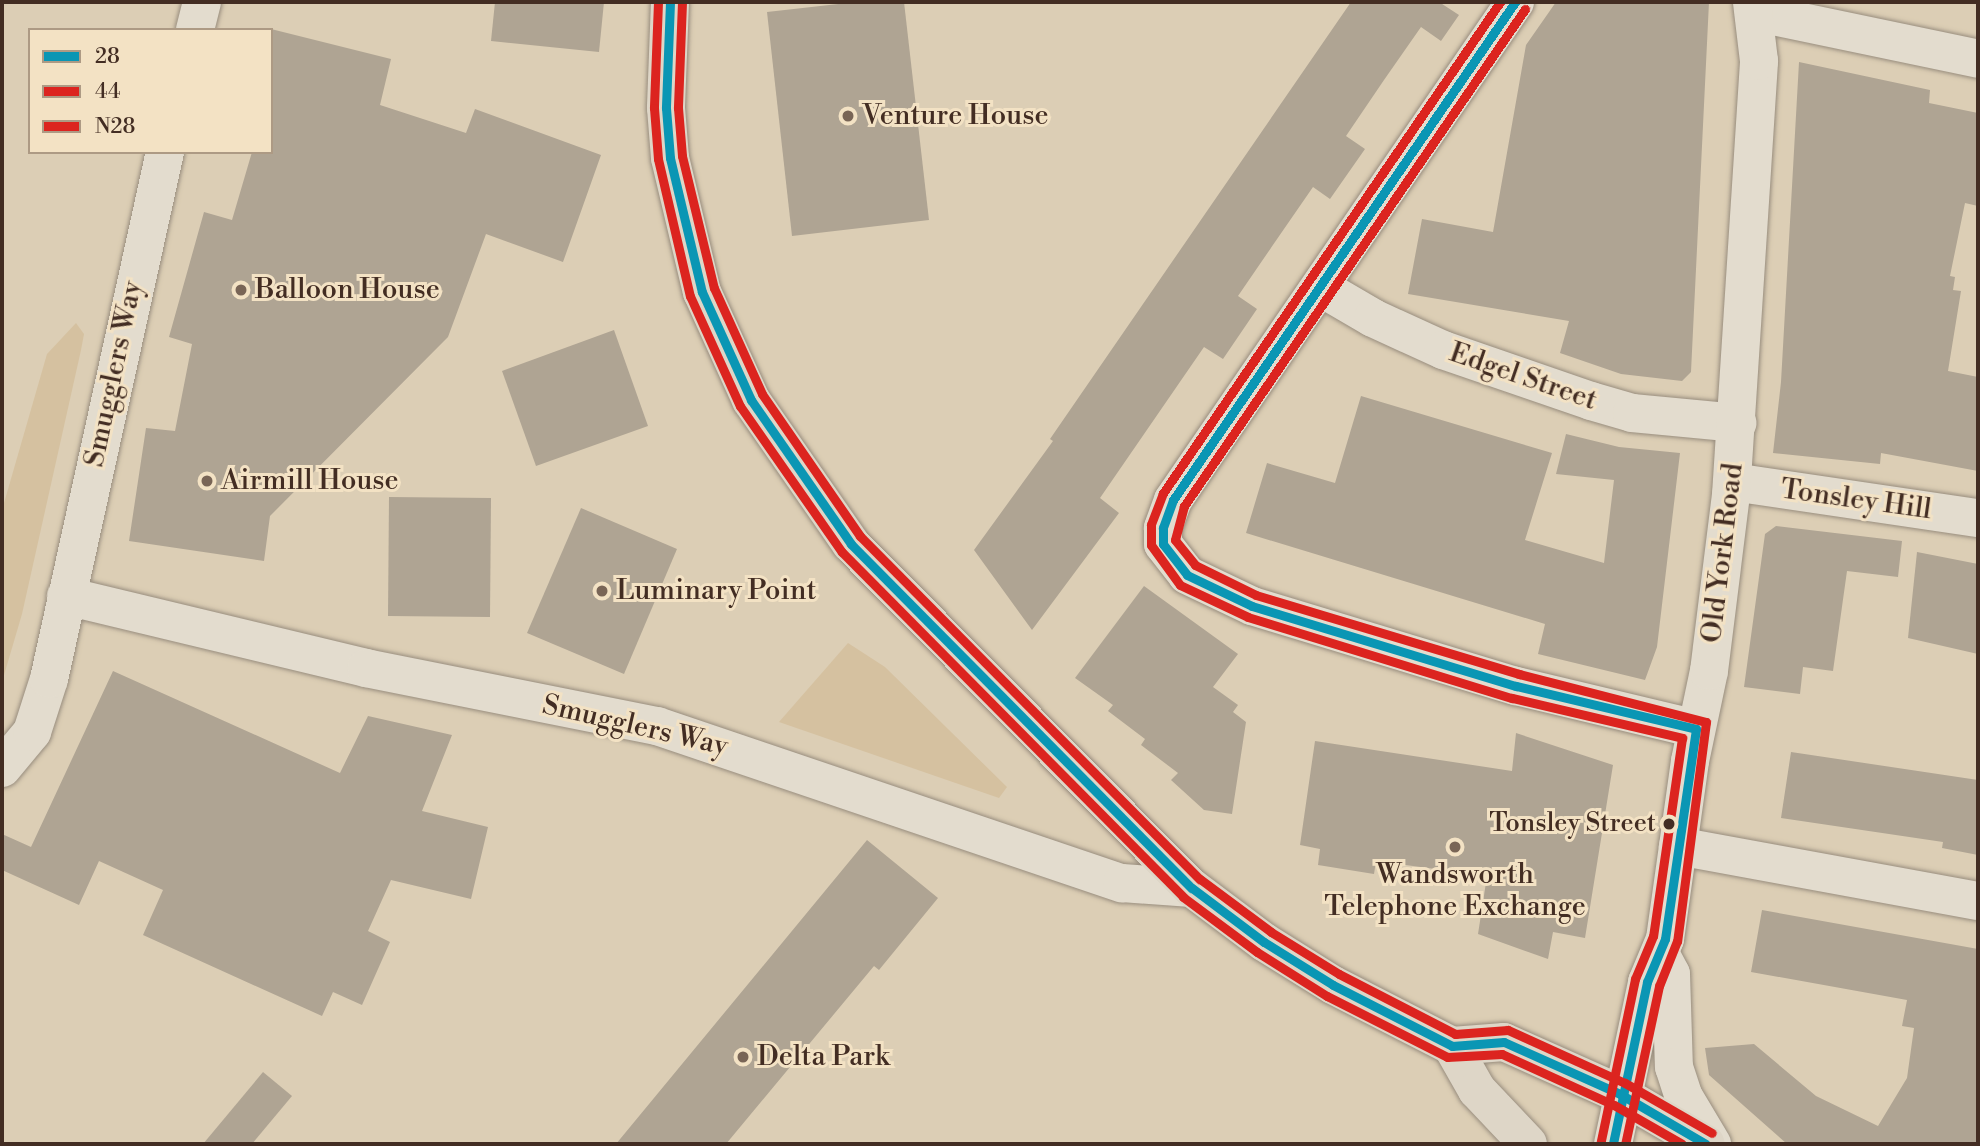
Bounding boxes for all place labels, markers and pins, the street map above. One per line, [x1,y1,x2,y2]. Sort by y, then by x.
place label: Venture House [862,99,1049,133]
marker: Venture House [840,108,856,124]
place label: Balloon House [255,273,440,307]
marker: Balloon House [233,282,249,298]
place label: Airmill House [221,464,399,498]
marker: Airmill House [199,473,215,489]
place label: Luminary Point [616,574,816,608]
marker: Luminary Point [594,583,610,599]
place label: Tonsley Street [1489,808,1656,840]
marker: Tonsley Street [1662,817,1676,831]
marker: Wandsworth Telephone Exchange [1447,839,1463,855]
place label: Wandsworth Telephone Exchange [1324,858,1586,924]
place label: Delta Park [757,1040,890,1074]
marker: Delta Park [735,1049,751,1065]

